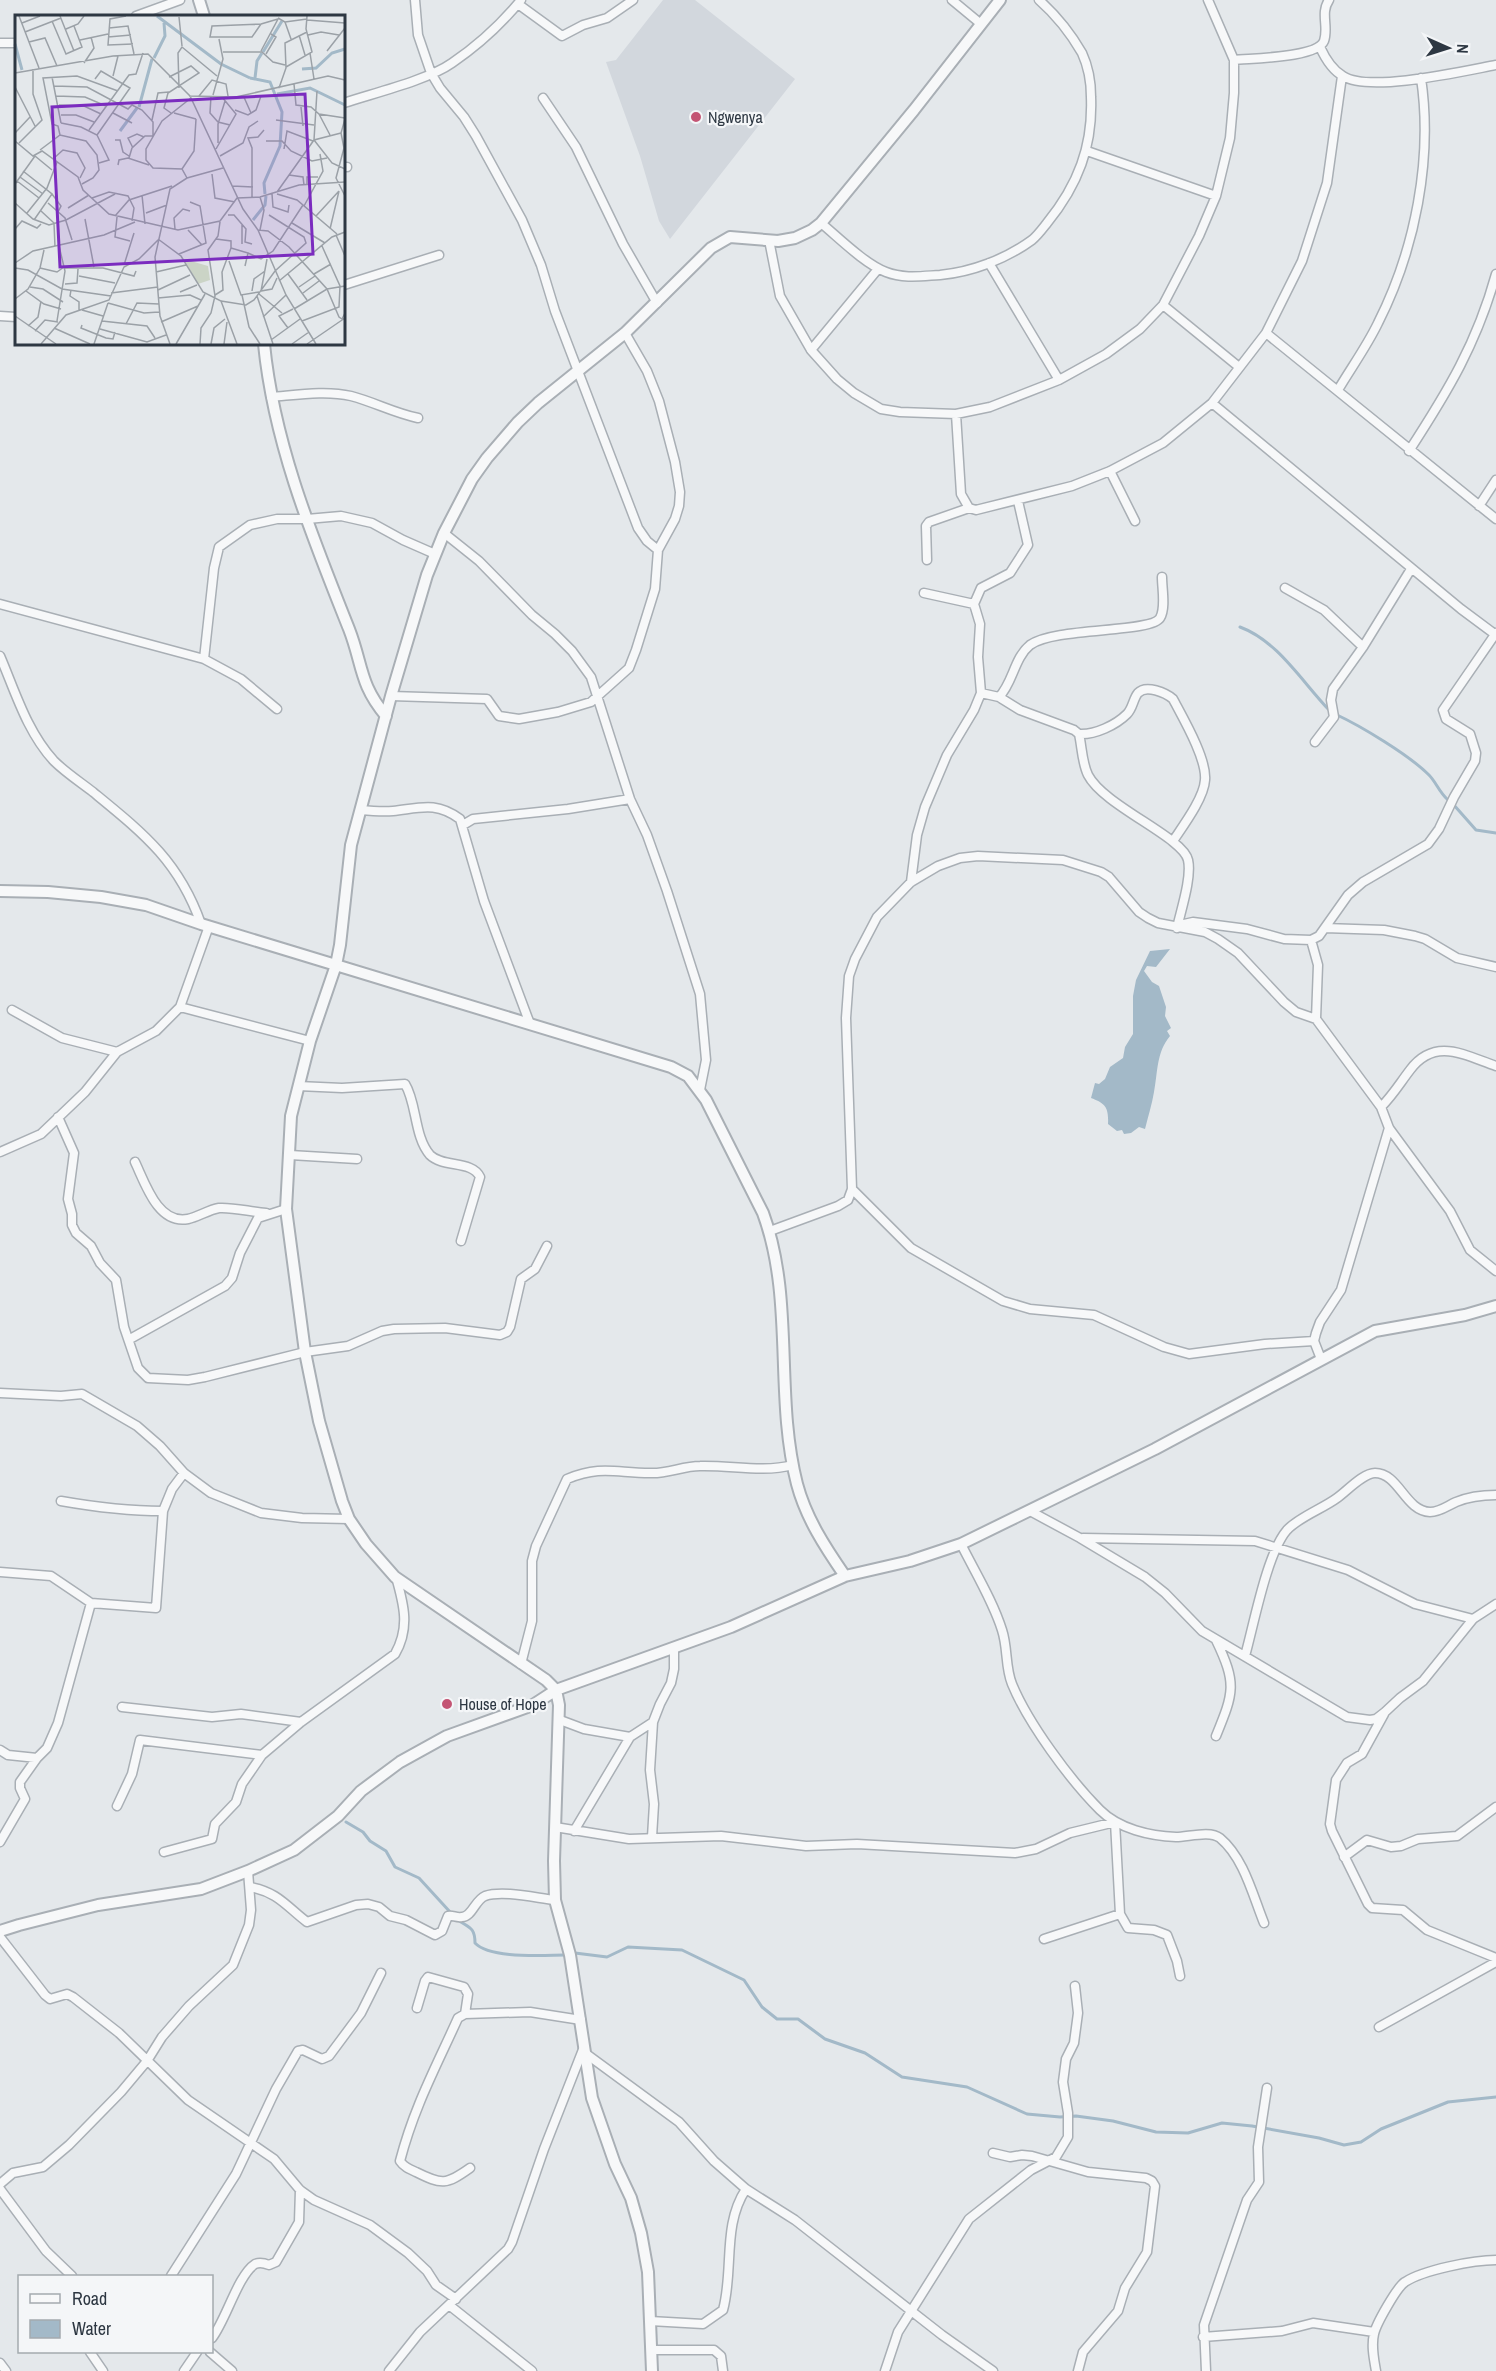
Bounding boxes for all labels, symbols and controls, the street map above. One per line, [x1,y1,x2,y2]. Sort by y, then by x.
inset map [15,15,345,345]
north arrow [1418,18,1478,78]
text: N [1452,43,1474,54]
place label: Ngwenya [708,106,763,128]
marker: Ngwenya [689,110,703,124]
place label: House of Hope [459,1693,547,1715]
marker: House of Hope [440,1697,454,1711]
legend [18,2275,213,2353]
text: Road [72,2286,107,2311]
text: Water [72,2316,111,2341]

